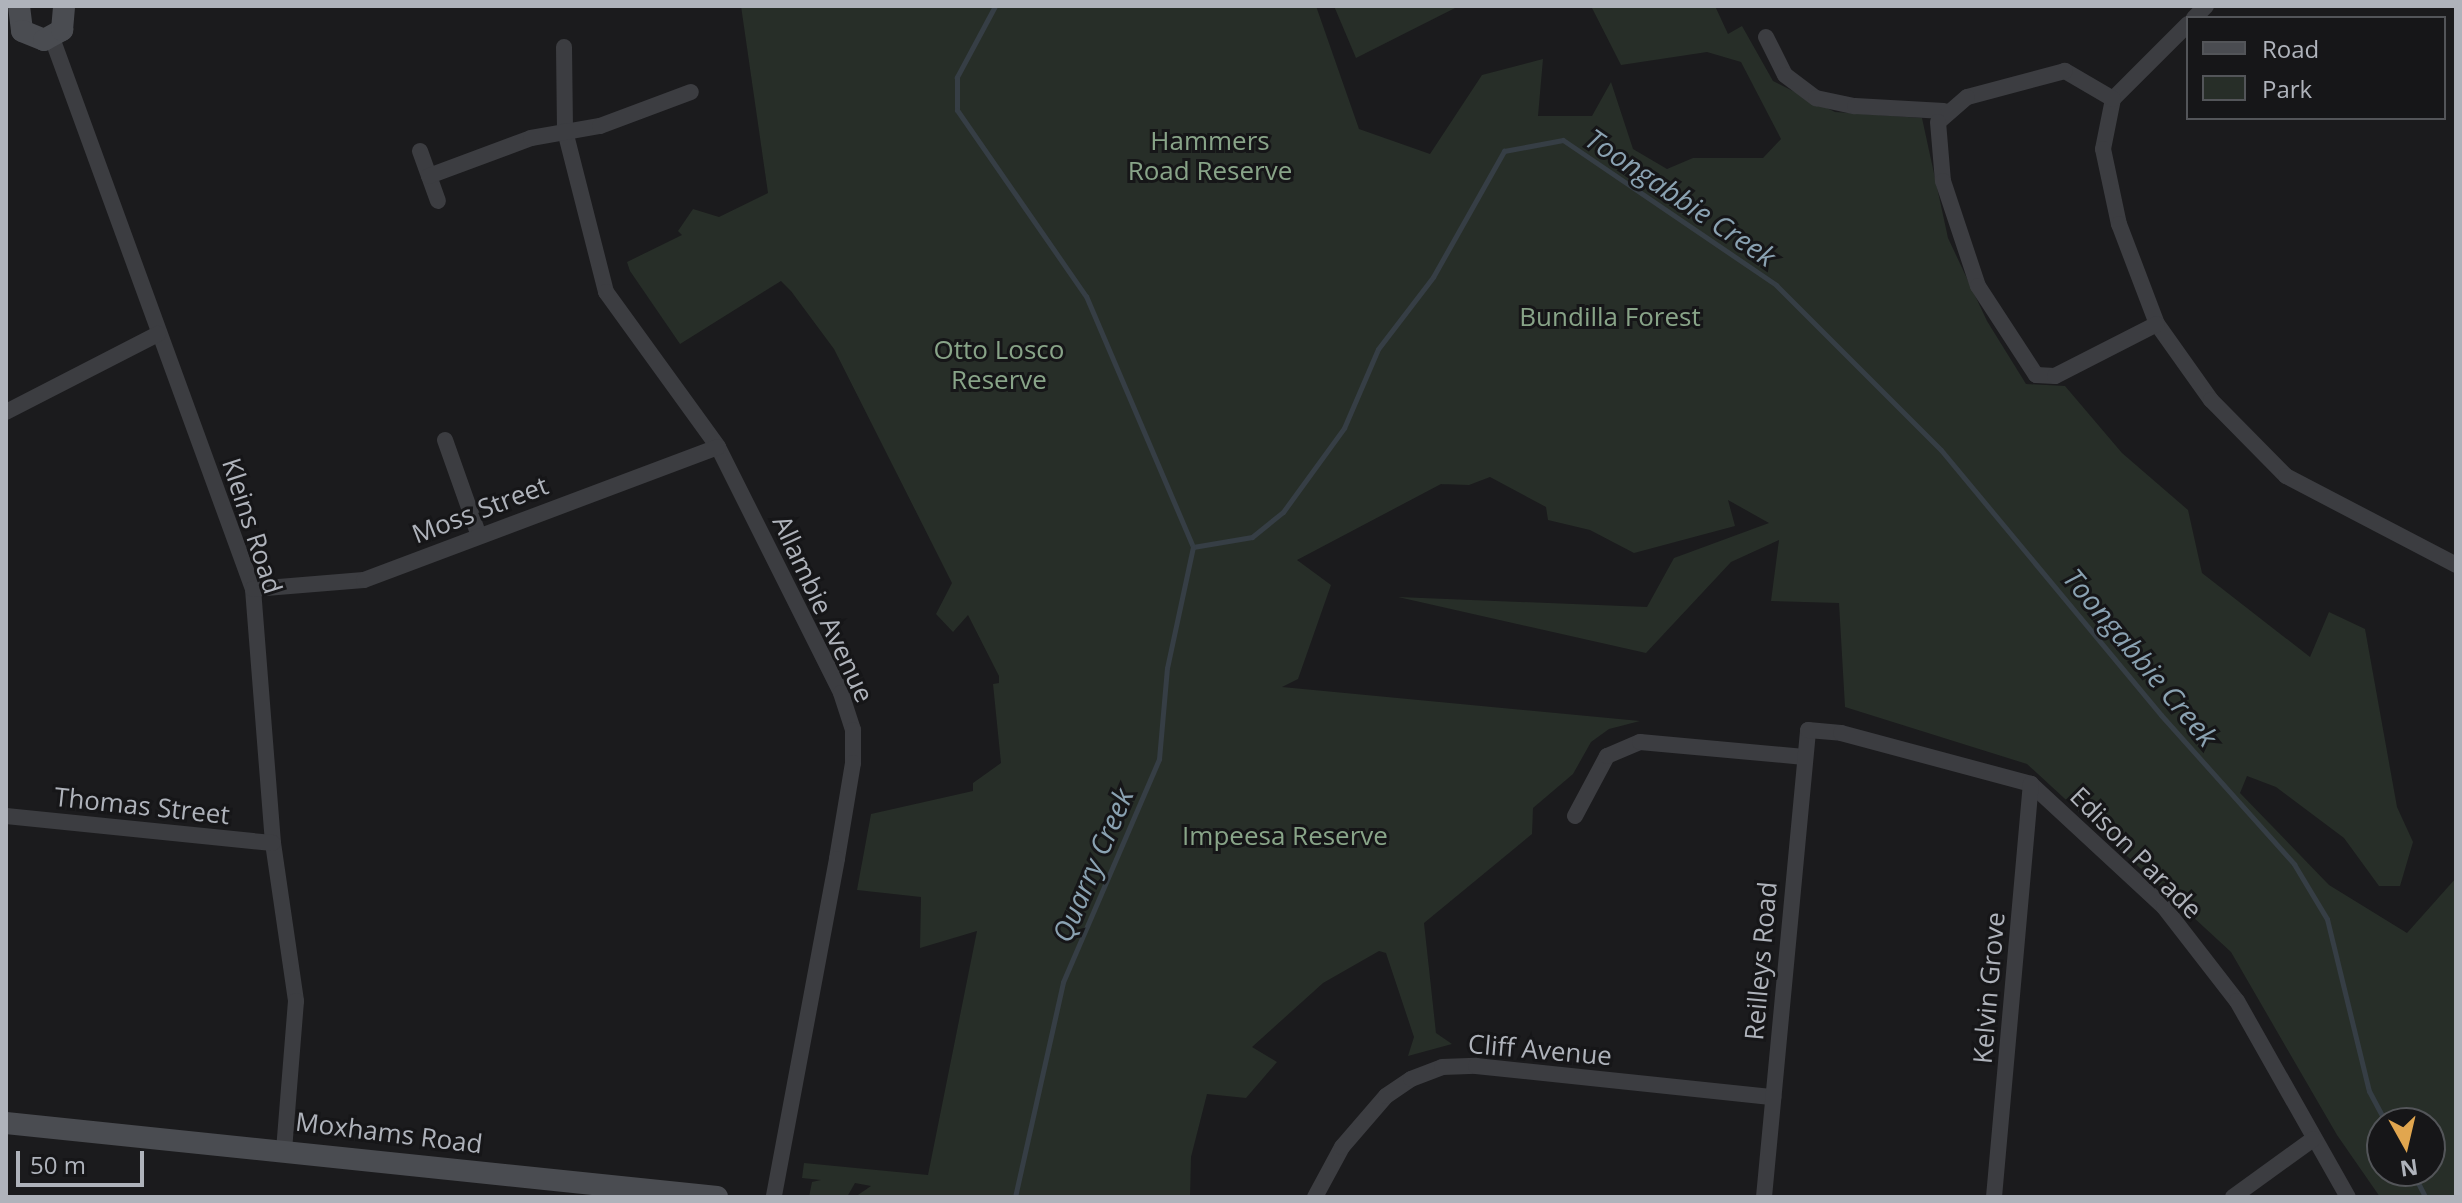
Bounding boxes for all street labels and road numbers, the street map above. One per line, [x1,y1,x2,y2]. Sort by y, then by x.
street label: Kleins Road [215,454,289,598]
street label: Moss Street [408,470,552,550]
street label: Allambie Avenue [766,511,880,707]
street label: Thomas Street [53,781,231,831]
street label: Edison Parade [2064,781,2208,925]
street label: Reilleys Road [1739,880,1783,1042]
street label: Kelvin Grove [1967,911,2011,1065]
street label: Cliff Avenue [1467,1028,1613,1072]
street label: Moxhams Road [294,1106,484,1160]

